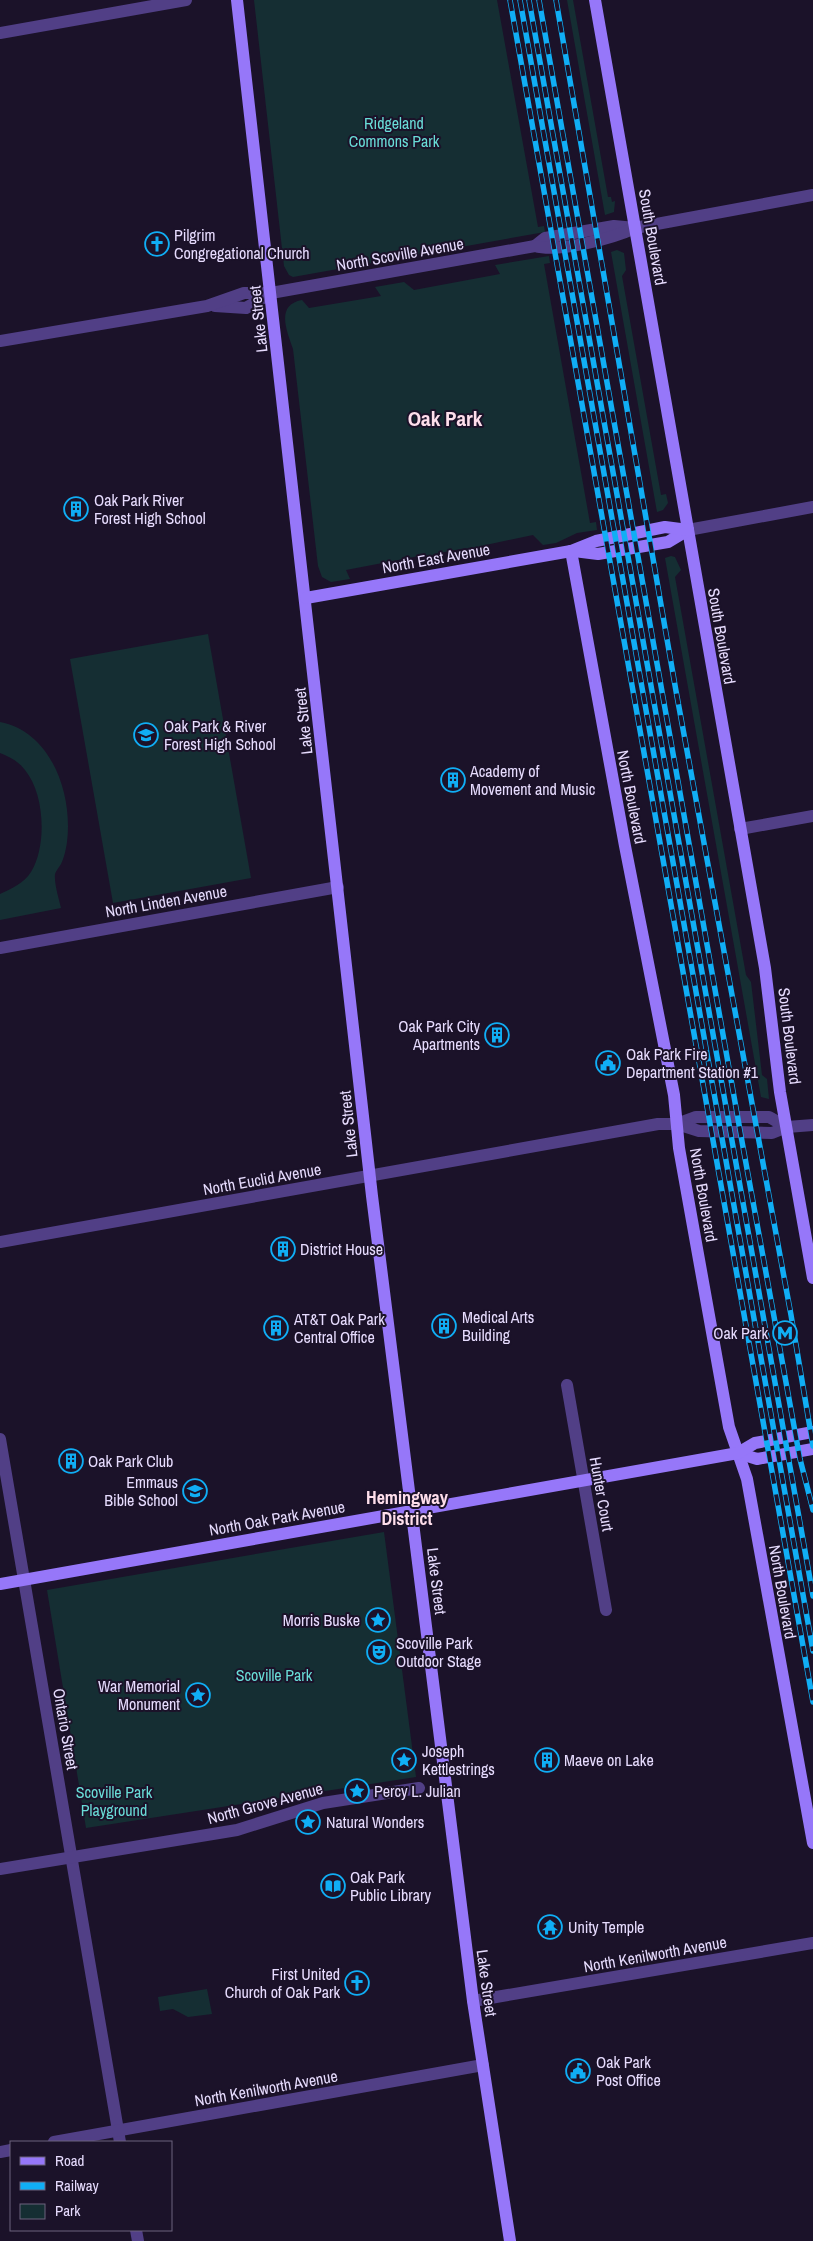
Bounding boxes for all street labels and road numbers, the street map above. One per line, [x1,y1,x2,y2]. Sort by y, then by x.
street label: South Boulevard [634,187,672,287]
street label: North Scoville Avenue [335,232,465,276]
street label: Lake Street [244,284,272,354]
street label: North East Avenue [380,538,492,578]
street label: South Boulevard [703,586,741,686]
street label: Lake Street [289,686,317,756]
street label: North Boulevard [612,748,652,846]
street label: North Linden Avenue [103,879,229,923]
street label: South Boulevard [773,987,807,1085]
street label: Lake Street [334,1089,362,1159]
street label: North Boulevard [685,1146,723,1244]
street label: North Euclid Avenue [201,1158,323,1200]
street label: Hunter Court [585,1455,619,1533]
street label: North Oak Park Avenue [207,1495,347,1541]
street label: North Boulevard [764,1543,802,1641]
street label: Lake Street [422,1546,452,1616]
street label: Ontario Street [48,1687,84,1772]
street label: North Grove Avenue [205,1777,325,1829]
street label: North Kenilworth Avenue [582,1931,728,1977]
street label: Lake Street [471,1948,503,2018]
street label: North Kenilworth Avenue [193,2065,339,2111]

